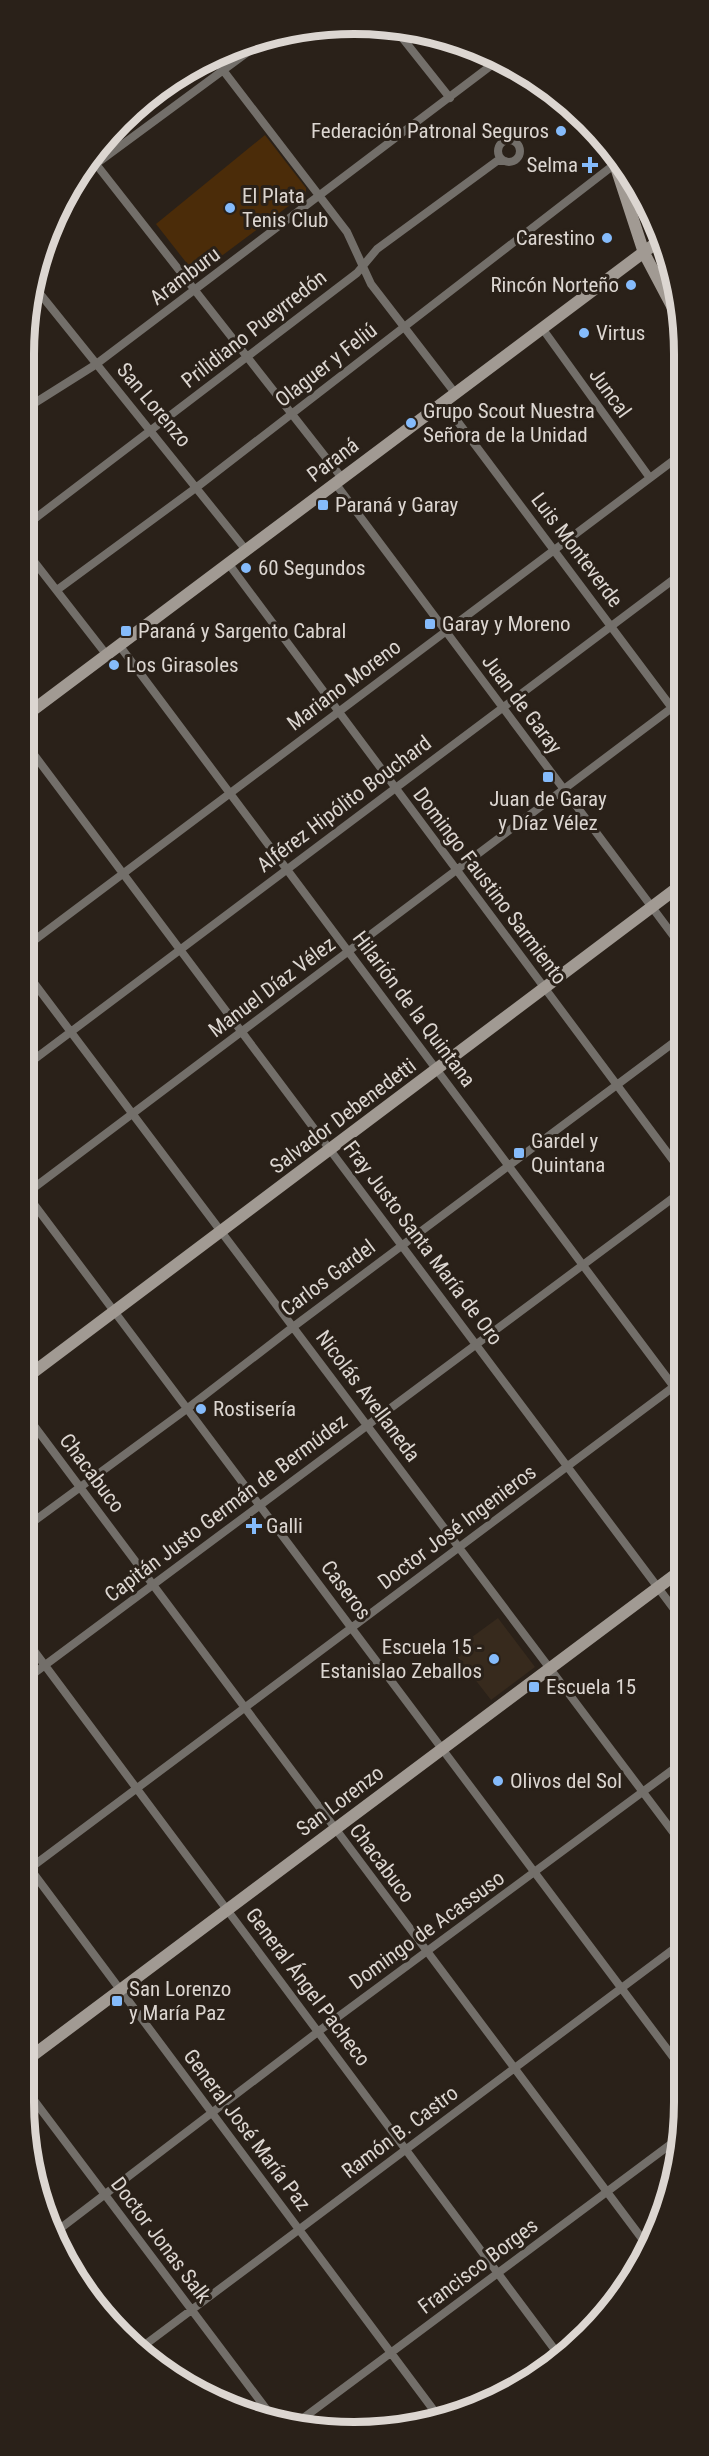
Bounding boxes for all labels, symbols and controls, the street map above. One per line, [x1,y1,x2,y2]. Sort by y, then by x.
place label: Federación Patronal Seguros [311,119,549,143]
marker: Federación Patronal Seguros [554,124,568,138]
place label: Selma [527,153,578,177]
marker: Selma [583,158,597,172]
place label: El Plata Tenis Club [242,184,328,232]
marker: El Plata Tenis Club [223,201,237,215]
place label: Carestino [516,226,595,250]
marker: Carestino [600,231,614,245]
street label: Aramburu [145,242,225,310]
street label: Prilidiano Pueyrredón [177,265,331,393]
place label: Rincón Norteño [490,273,619,297]
marker: Rincón Norteño [624,278,638,292]
street label: Olaguer y Feliú [270,318,382,412]
place label: Virtus [596,321,645,345]
marker: Virtus [577,326,591,340]
street label: San Lorenzo [112,358,196,452]
street label: Juncal [584,364,636,422]
place label: Grupo Scout Nuestra Señora de la Unidad [423,399,595,447]
marker: Grupo Scout Nuestra Señora de la Unidad [404,416,418,430]
street label: Paraná [303,433,363,487]
street label: Luis Monteverde [526,488,628,612]
place label: Paraná y Garay [335,493,459,517]
marker: Paraná y Garay [316,498,330,512]
place label: 60 Segundos [258,556,366,580]
marker: 60 Segundos [239,561,253,575]
place label: Garay y Moreno [442,612,571,636]
marker: Garay y Moreno [423,617,437,631]
place label: Paraná y Sargento Cabral [138,619,346,643]
marker: Paraná y Sargento Cabral [119,624,133,638]
street label: Mariano Moreno [283,635,405,735]
street label: Juan de Garay [477,650,567,758]
place label: Los Girasoles [126,653,239,677]
marker: Los Girasoles [107,658,121,672]
street label: Alférez Hipólito Bouchard [252,731,436,877]
marker: Juan de Garay y Díaz Vélez [541,770,555,784]
street label: Domingo Faustino Sarmiento [408,783,572,989]
place label: Juan de Garay y Díaz Vélez [489,787,607,835]
street label: Hilarión de la Quintana [348,926,480,1092]
street label: Manuel Díaz Vélez [204,932,340,1042]
street label: Salvador Debenedetti [265,1053,421,1179]
place label: Gardel y Quintana [531,1129,605,1177]
street label: Fray Justo Santa María de Oro [338,1136,508,1350]
marker: Gardel y Quintana [512,1146,526,1160]
street label: Carlos Gardel [276,1235,380,1321]
street label: Nicolás Avellaneda [311,1326,425,1466]
place label: Rostisería [213,1397,296,1421]
marker: Rostisería [194,1402,208,1416]
street label: Capitán Justo Germán de Bermúdez [100,1409,352,1607]
street label: Chacabuco [55,1429,129,1517]
street label: Doctor José Ingenieros [373,1460,541,1594]
place label: Galli [266,1514,303,1538]
marker: Galli [247,1519,261,1533]
street label: Caseros [316,1556,376,1624]
place label: Escuela 15 - Estanislao Zeballos [320,1635,482,1683]
marker: Escuela 15 - Estanislao Zeballos [487,1652,501,1666]
place label: Escuela 15 [546,1675,636,1699]
marker: Escuela 15 [527,1680,541,1694]
street label: San Lorenzo [292,1761,388,1841]
place label: Olivos del Sol [510,1769,622,1793]
marker: Olivos del Sol [491,1774,505,1788]
street label: Chacabuco [345,1819,419,1907]
street label: Domingo de Acassuso [345,1866,509,1994]
street label: General Ángel Pacheco [241,1903,375,2071]
place label: San Lorenzo y María Paz [129,1977,231,2025]
marker: San Lorenzo y María Paz [110,1994,124,2008]
street label: General José María Paz [178,2045,316,2215]
street label: Ramón B. Castro [337,2081,463,2183]
street label: Doctor Jonas Salk [106,2173,216,2308]
street label: Francisco Borges [414,2213,542,2319]

